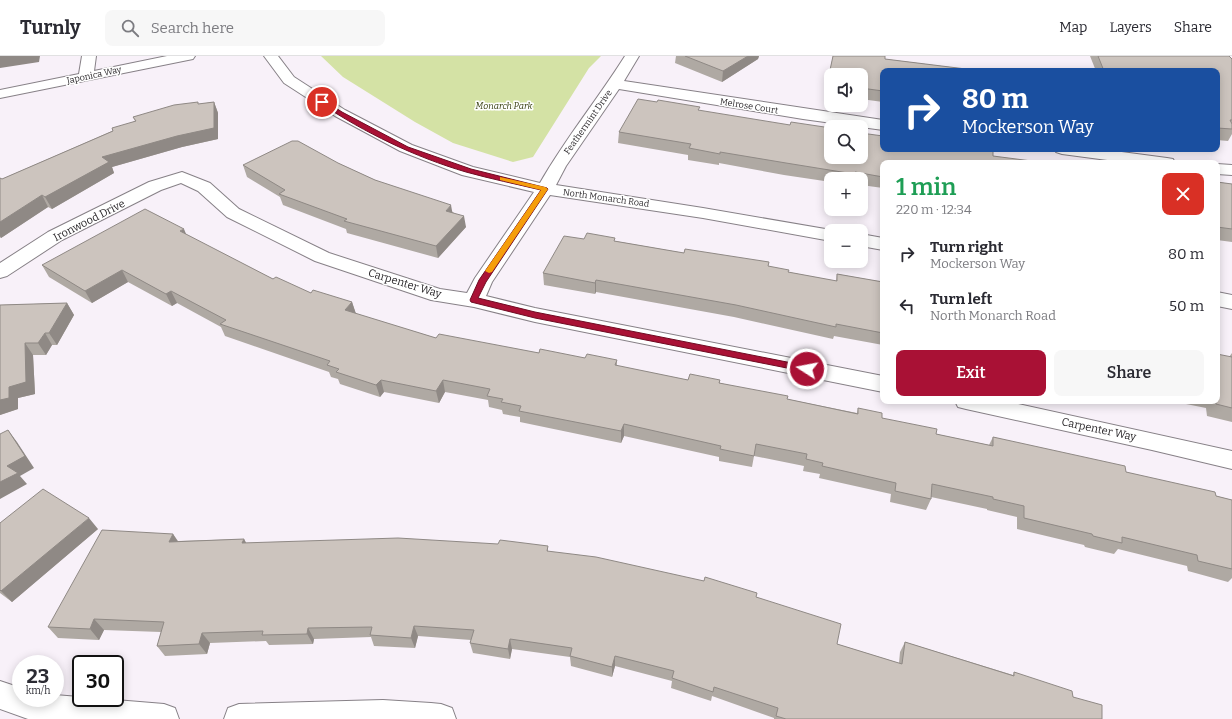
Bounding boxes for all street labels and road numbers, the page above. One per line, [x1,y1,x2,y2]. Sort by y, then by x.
street label: Japonica Way [65,64,123,86]
street label: Feathermint Drive [562,88,614,156]
street label: Melrose Court [719,96,780,116]
street label: North Monarch Road [562,187,650,209]
street label: Ironwood Drive [51,197,127,244]
street label: Carpenter Way [367,266,443,301]
street label: Carpenter Way [1060,415,1138,444]

